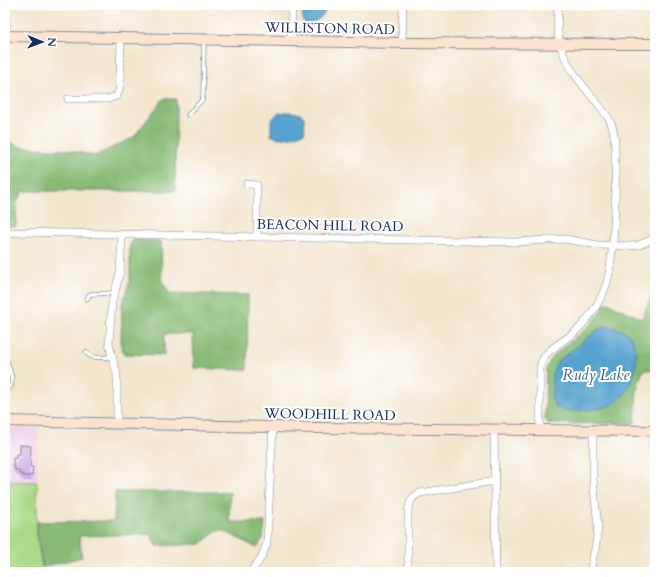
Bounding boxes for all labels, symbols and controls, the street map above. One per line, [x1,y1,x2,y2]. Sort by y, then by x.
street label: WILLISTON ROAD [264,18,395,39]
north arrow [22,22,62,62]
text: N [44,37,59,48]
street label: BEACON HILL ROAD [256,215,404,236]
water label: Rudy Lake [563,365,630,385]
street label: WOODHILL ROAD [263,404,396,425]

